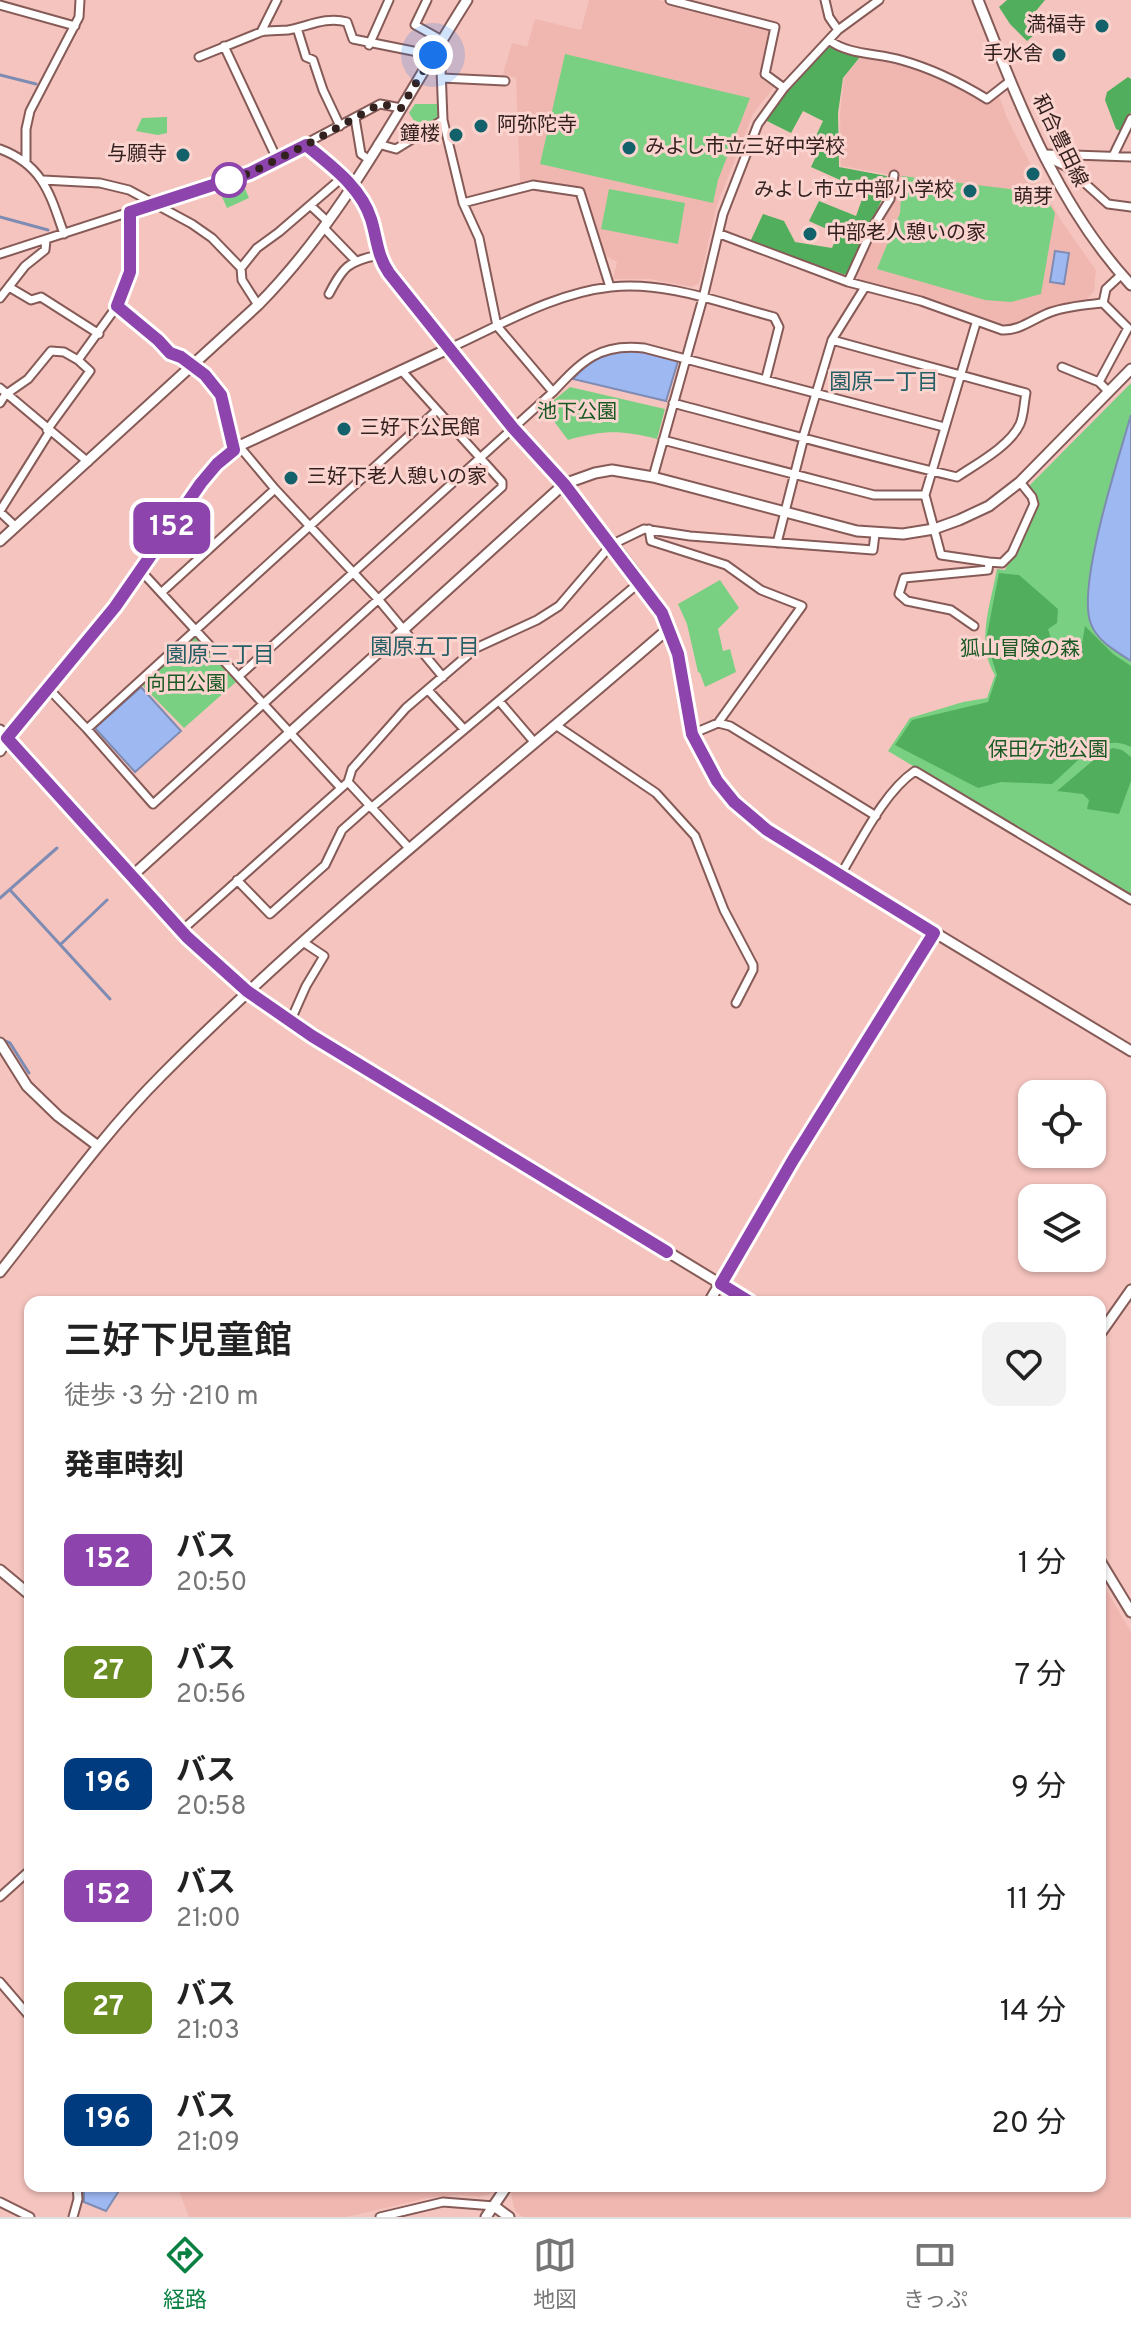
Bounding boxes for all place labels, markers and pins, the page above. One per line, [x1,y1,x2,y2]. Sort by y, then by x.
place label: 満福寺 [1026,13,1086,39]
marker: 満福寺 [1093,17,1111,35]
place label: 手水舎 [983,42,1043,68]
marker: 手水舎 [1050,46,1068,64]
place label: 阿弥陀寺 [497,113,577,139]
marker: 阿弥陀寺 [472,117,490,135]
place label: 鐘楼 [400,122,440,148]
marker: 鐘楼 [447,126,465,144]
place label: みよし市立三好中学校 [645,135,845,161]
marker: みよし市立三好中学校 [620,139,638,157]
place label: 与願寺 [107,142,167,168]
marker: 与願寺 [174,146,192,164]
unlabelled marker [212,163,246,197]
marker: 萌芽 [1024,165,1042,183]
place label: みよし市立中部小学校 [754,178,954,204]
marker: みよし市立中部小学校 [961,182,979,200]
place label: 萌芽 [1013,185,1053,211]
place label: 中部老人憩いの家 [826,221,986,247]
marker: 中部老人憩いの家 [801,225,819,243]
place label: 三好下公民館 [360,416,480,442]
marker: 三好下公民館 [335,420,353,438]
place label: 三好下老人憩いの家 [307,465,487,491]
marker: 三好下老人憩いの家 [282,469,300,487]

